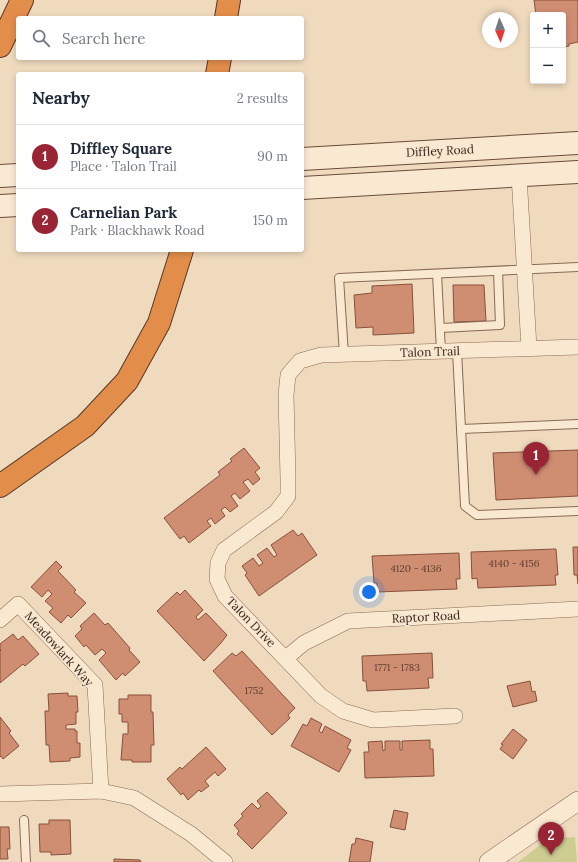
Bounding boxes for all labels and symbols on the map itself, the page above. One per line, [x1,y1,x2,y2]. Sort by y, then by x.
north arrow [482,12,518,48]
street label: Diffley Road [406,141,474,160]
street label: Talon Trail [400,343,460,360]
pin: 1 [523,442,549,475]
house number: 4140 - 4156 [488,557,540,570]
house number: 4120 - 4136 [390,562,442,575]
your location [359,582,379,602]
street label: Talon Drive [224,593,279,650]
street label: Raptor Road [391,607,461,626]
street label: Meadowlark Way [22,608,97,690]
house number: 1771 - 1783 [374,661,420,674]
house number: 1752 [244,684,264,697]
pin: 2 [538,822,564,855]

